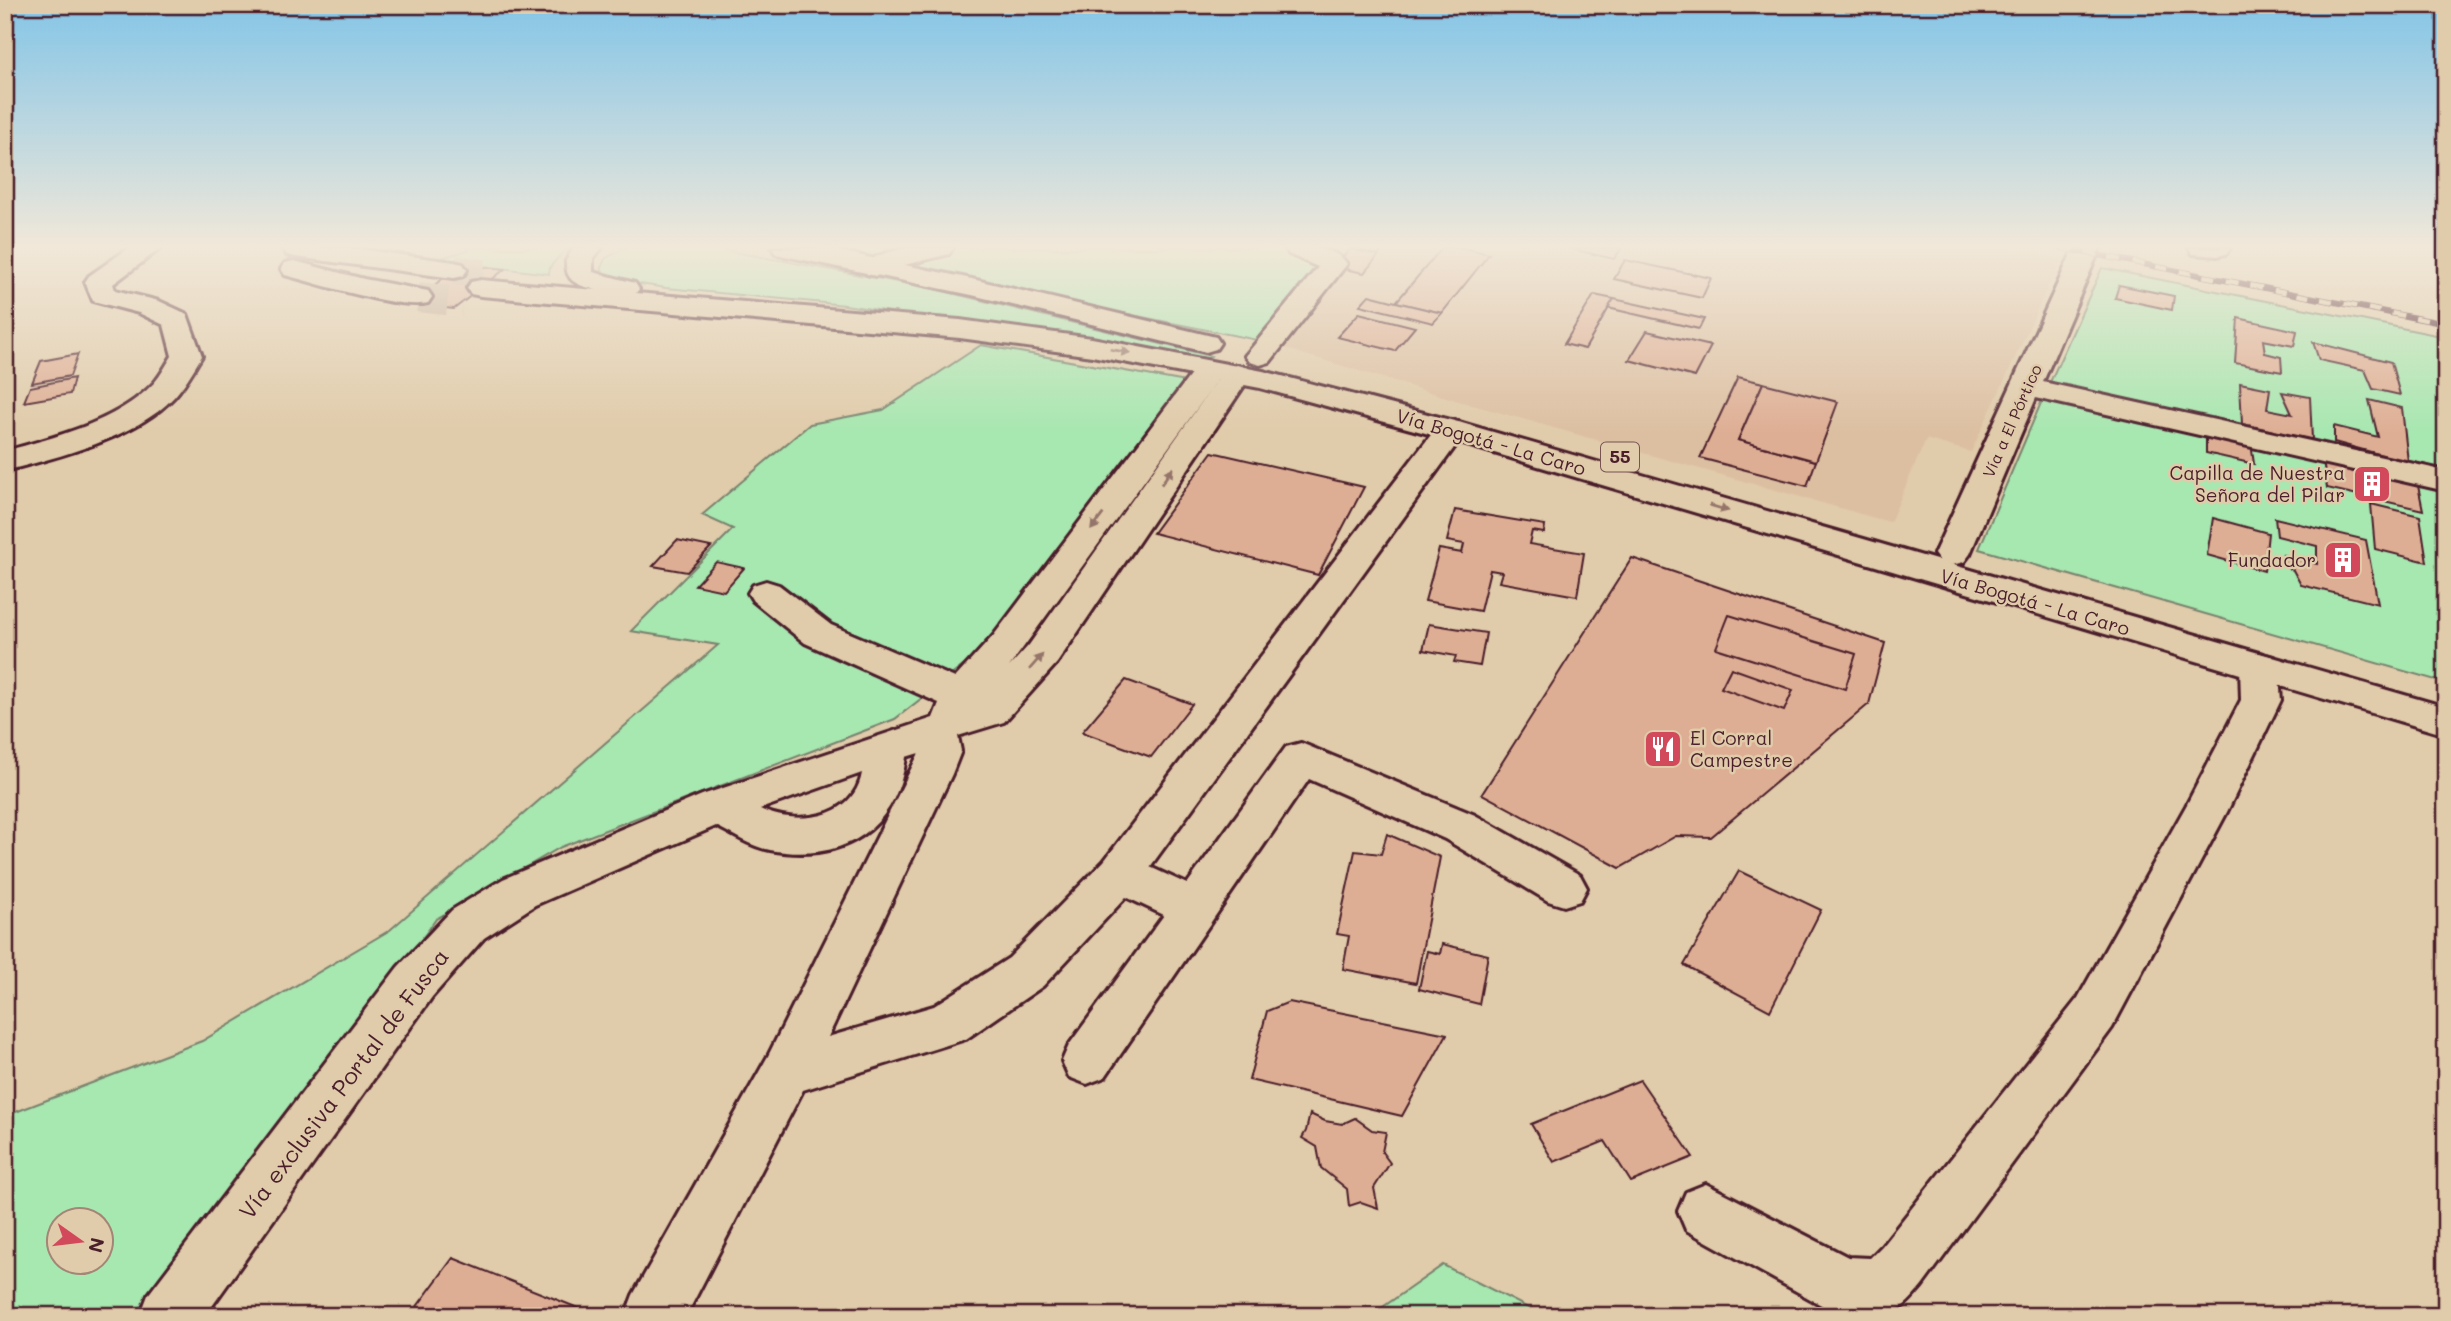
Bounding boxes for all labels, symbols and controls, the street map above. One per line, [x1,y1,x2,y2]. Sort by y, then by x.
one-way arrow [1109,346,1131,357]
street label: Vía a El Pórtico [1977,361,2046,481]
street label: Vía Bogotá - La Caro [1394,402,1589,481]
road number: 55 [1601,443,1639,472]
place label: Capilla de Nuestra Señora del Pilar [2170,460,2345,507]
building icon: Capilla de Nuestra Señora del Pilar [2351,463,2393,505]
one-way arrow [1160,467,1174,485]
one-way arrow [1708,504,1729,514]
one-way arrow [1090,513,1104,531]
building icon: Fundador [2322,539,2364,581]
place label: Fundador [2228,547,2316,572]
street label: Vía Bogotá - La Caro [1938,562,2133,641]
one-way arrow [1028,653,1043,670]
place label: El Corral Campestre [1690,725,1793,772]
restaurant icon: El Corral Campestre [1642,728,1684,770]
street label: Vía exclusiva Portal de Fusca [232,942,455,1225]
north arrow [46,1206,116,1276]
text: N [83,1235,111,1255]

